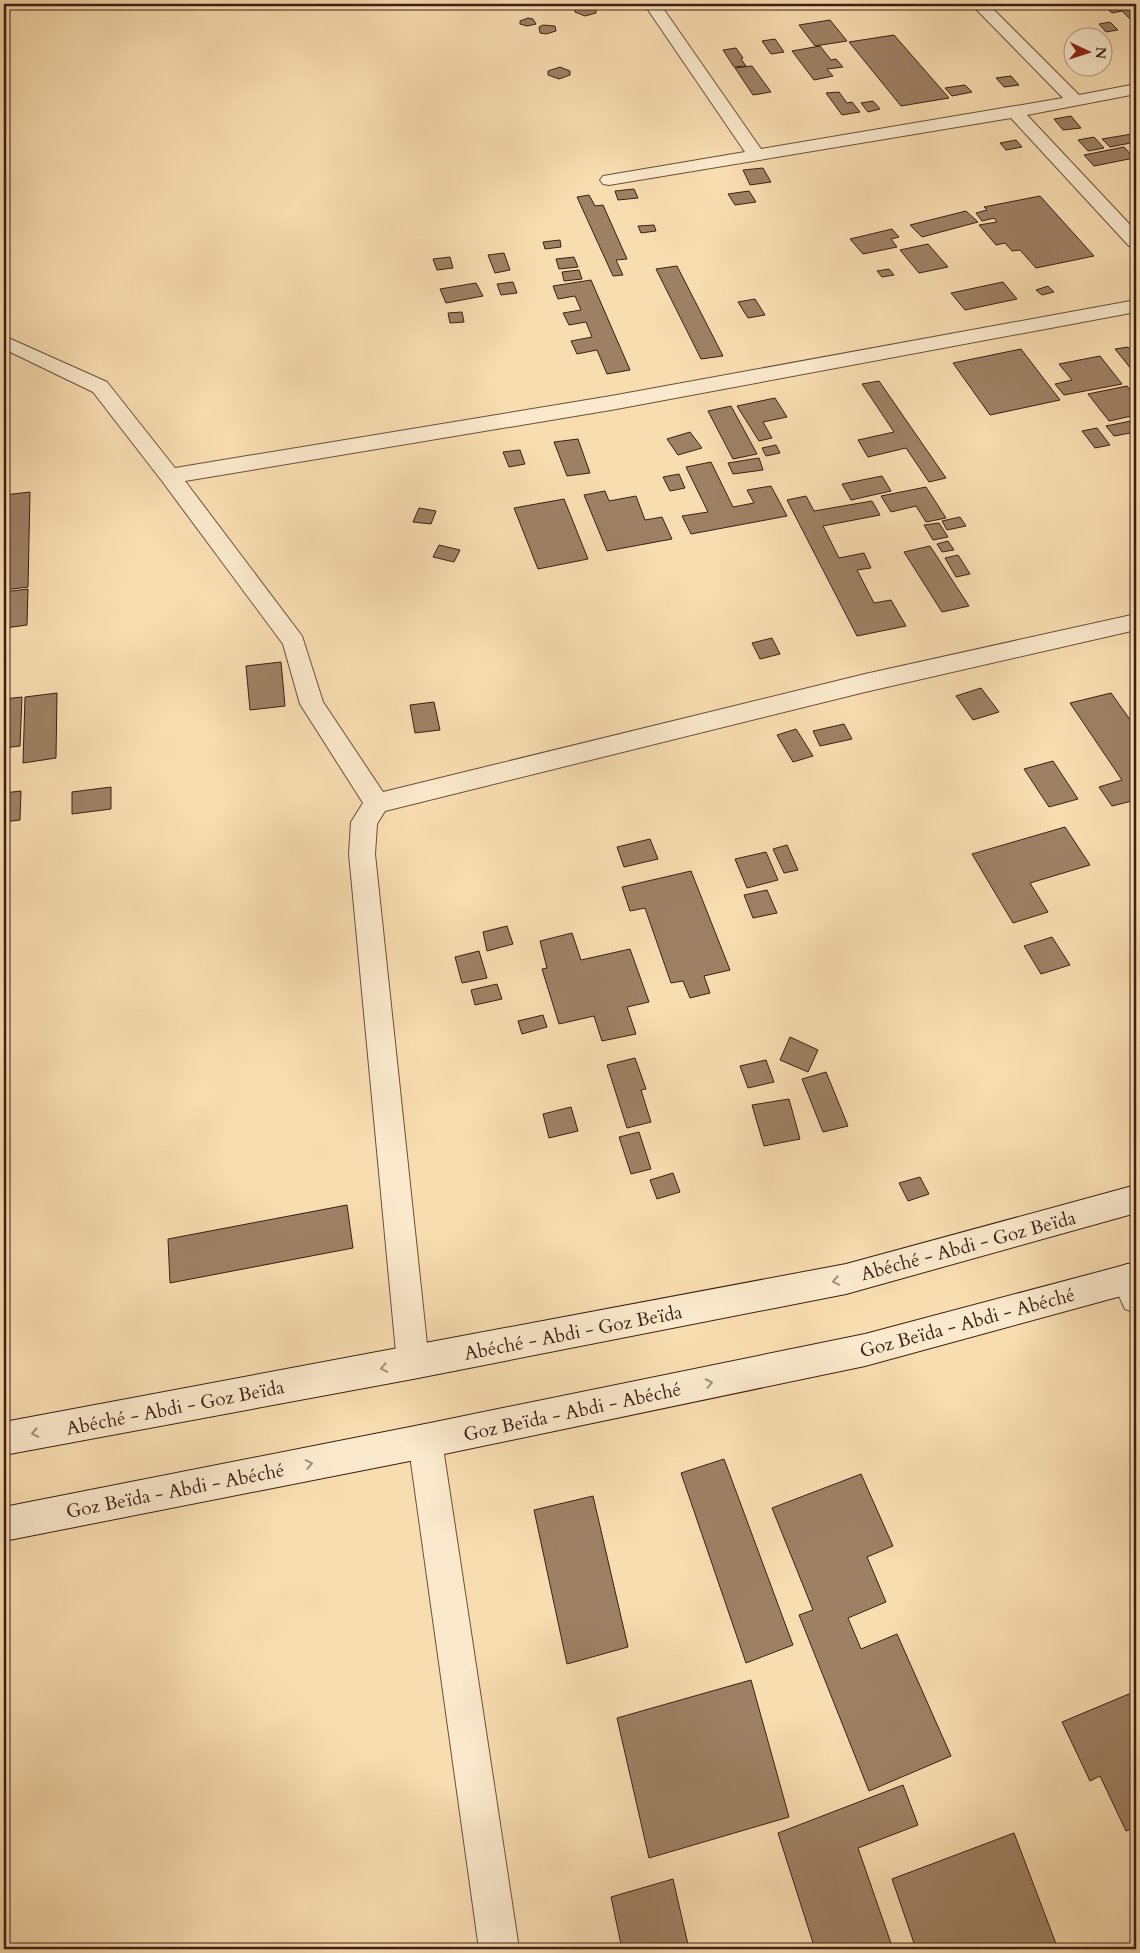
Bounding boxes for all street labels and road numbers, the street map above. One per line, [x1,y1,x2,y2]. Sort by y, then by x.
street label: Abéché - Abdi - Goz Beïda [858,1205,1079,1287]
street label: Goz Beïda - Abdi - Abéché [857,1282,1078,1364]
street label: Abéché - Abdi - Goz Beïda [462,1299,685,1367]
street label: Abéché - Abdi - Goz Beïda [64,1374,287,1442]
street label: Goz Beïda - Abdi - Abéché [461,1376,683,1448]
street label: Goz Beïda - Abdi - Abéché [64,1457,287,1525]

